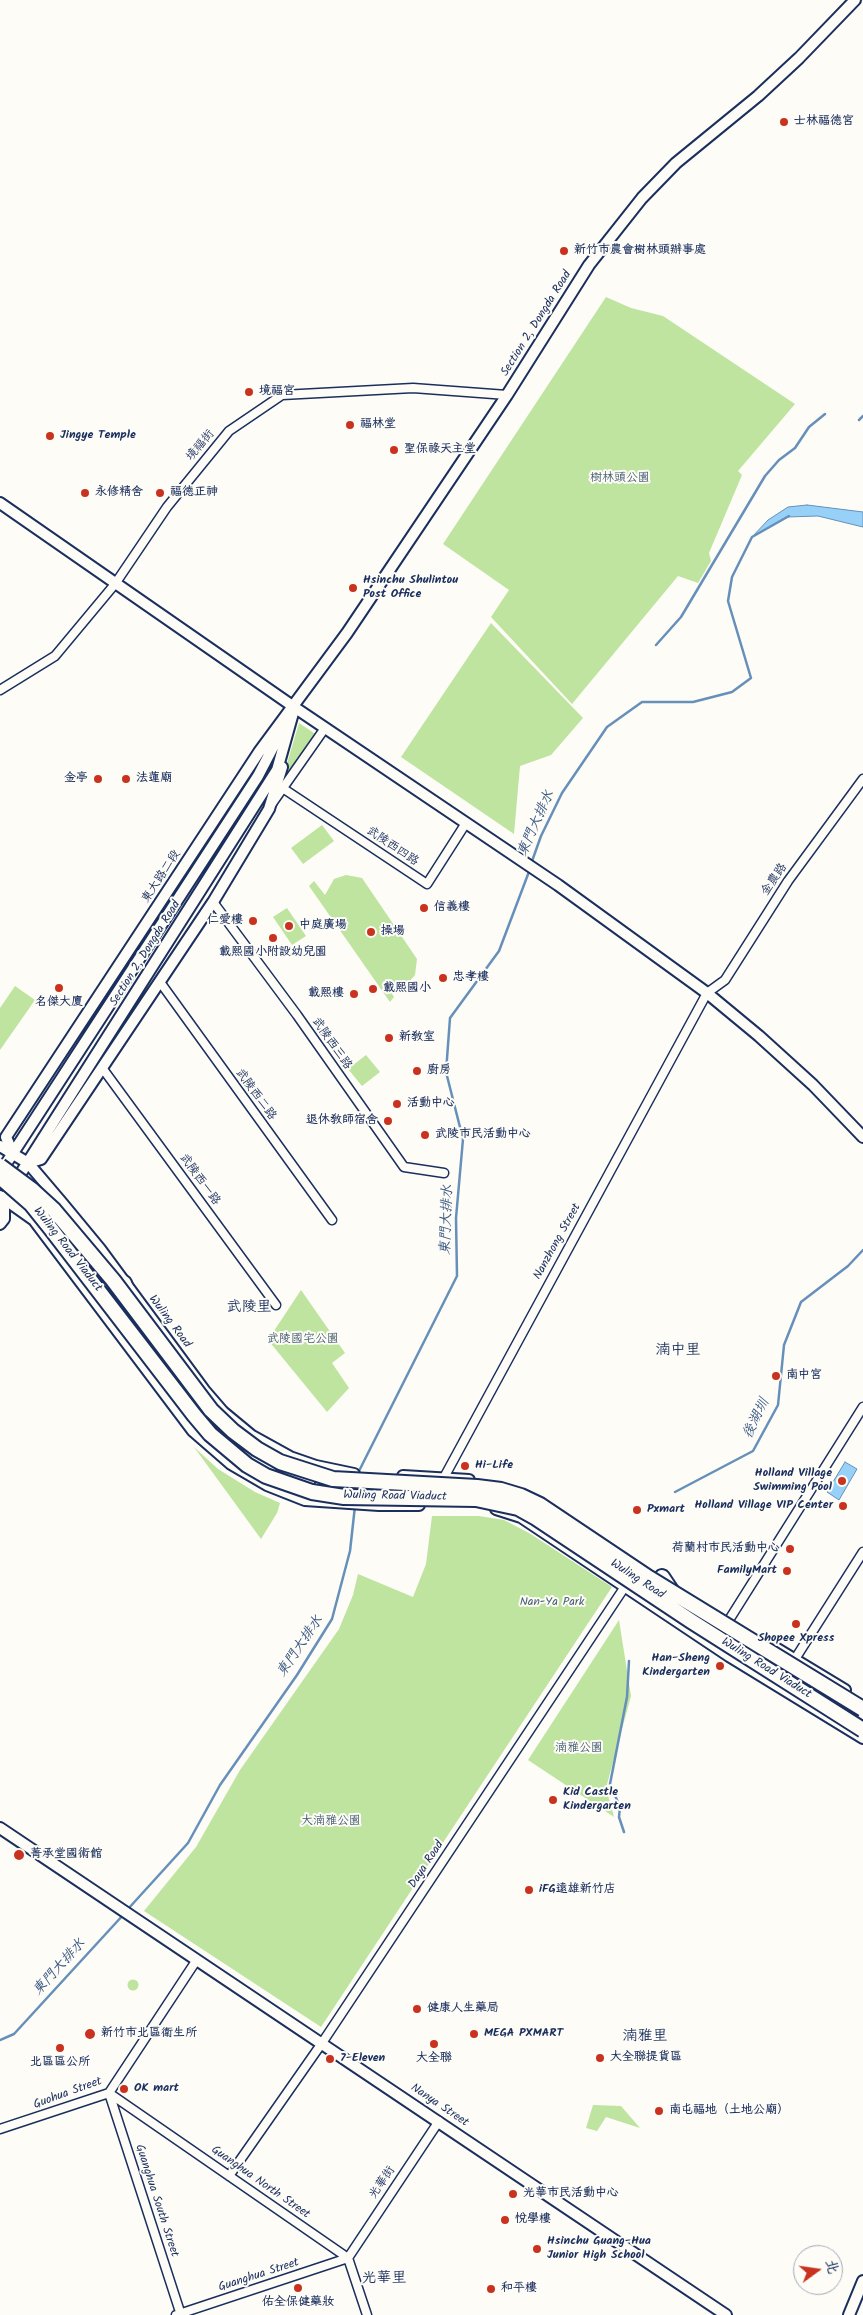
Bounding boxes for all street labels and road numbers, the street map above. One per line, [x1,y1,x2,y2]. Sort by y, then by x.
street label: Section 2, Dongda Road [499,269,575,379]
street label: 境福街 [184,428,218,464]
street label: 武陵西四路 [363,824,421,870]
street label: 東大路二段 [140,848,184,906]
street label: 金農路 [759,861,791,899]
street label: Section 2, Dongda Road [108,899,184,1009]
street label: 武陵西三路 [308,1015,354,1073]
street label: 武陵西二路 [232,1066,278,1124]
street label: 武陵西一路 [176,1151,222,1209]
street label: Nanzhong Street [531,1201,585,1283]
street label: Wuling Road Viaduct [30,1205,104,1295]
street label: Wuling Road [145,1293,193,1351]
street label: Wuling Road Viaduct [343,1489,447,1505]
street label: Wuling Road [607,1557,667,1603]
street label: Wuling Road Viaduct [718,1636,814,1702]
street label: Daya Road [406,1839,448,1891]
street label: Guohua Street [32,2075,104,2113]
street label: Nanya Street [407,2081,471,2131]
street label: Guanghua South Street [131,2143,181,2259]
street label: Guanghua North Street [208,2143,312,2223]
street label: 光華街 [367,2164,399,2202]
street label: Guanghua Street [217,2256,301,2296]

